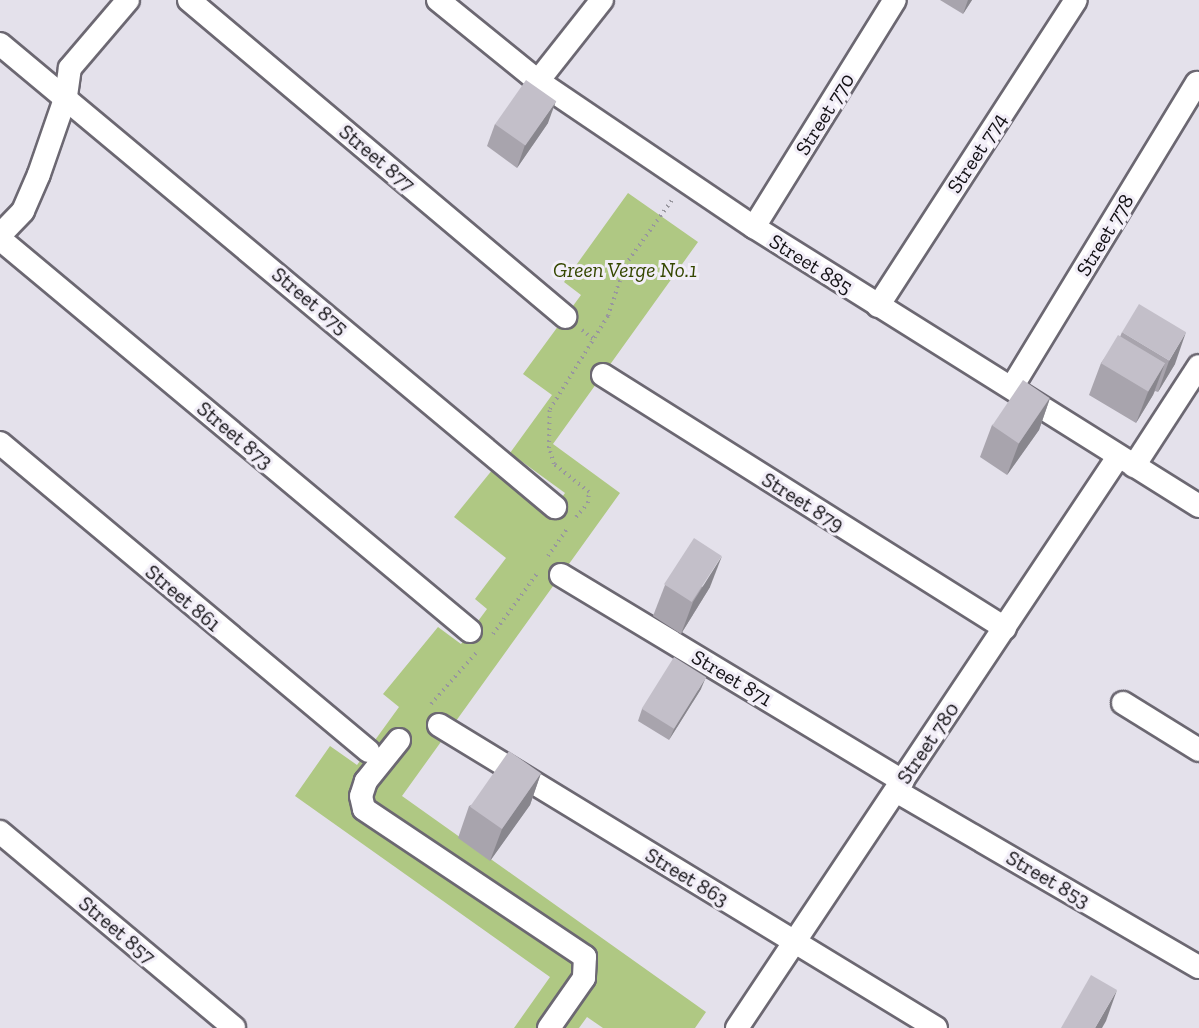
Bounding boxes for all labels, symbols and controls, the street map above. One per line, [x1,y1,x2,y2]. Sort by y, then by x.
street label: Street 770 [790,68,860,160]
street label: Street 774 [942,108,1012,198]
street label: Street 877 [334,119,420,197]
street label: Street 778 [1071,189,1139,281]
street label: Street 885 [765,229,857,299]
park label: Green Verge No.1 [553,257,697,283]
street label: Street 875 [267,262,353,340]
street label: Street 873 [192,396,278,474]
street label: Street 879 [757,467,849,537]
street label: Street 861 [140,559,226,637]
street label: Street 871 [687,644,777,712]
street label: Street 780 [891,697,965,789]
street label: Street 863 [641,842,733,912]
street label: Street 853 [1002,845,1094,913]
street label: Street 857 [74,891,160,969]

